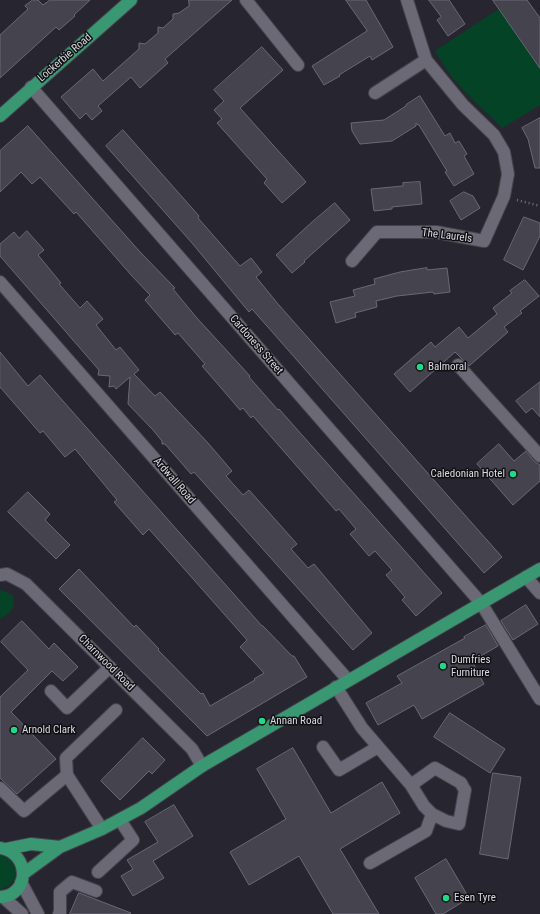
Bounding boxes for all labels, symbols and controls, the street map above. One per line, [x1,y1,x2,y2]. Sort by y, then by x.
street label: Lockerbie Road [35,31,95,85]
street label: The Laurels [421,226,473,246]
street label: Cardoness Street [227,313,285,377]
place label: Balmoral [428,360,467,374]
marker: Balmoral [415,362,425,372]
street label: Ardwall Road [150,455,198,507]
place label: Caledonian Hotel [431,467,505,481]
marker: Caledonian Hotel [508,469,518,479]
street label: Charnwood Road [75,632,137,694]
place label: Dumfries Furniture [451,653,490,679]
marker: Dumfries Furniture [438,661,448,671]
place label: Annan Road [270,714,322,728]
marker: Annan Road [257,716,267,726]
place label: Arnold Clark [22,723,75,737]
marker: Arnold Clark [9,725,19,735]
place label: Esen Tyre [454,891,496,905]
marker: Esen Tyre [441,893,451,903]

